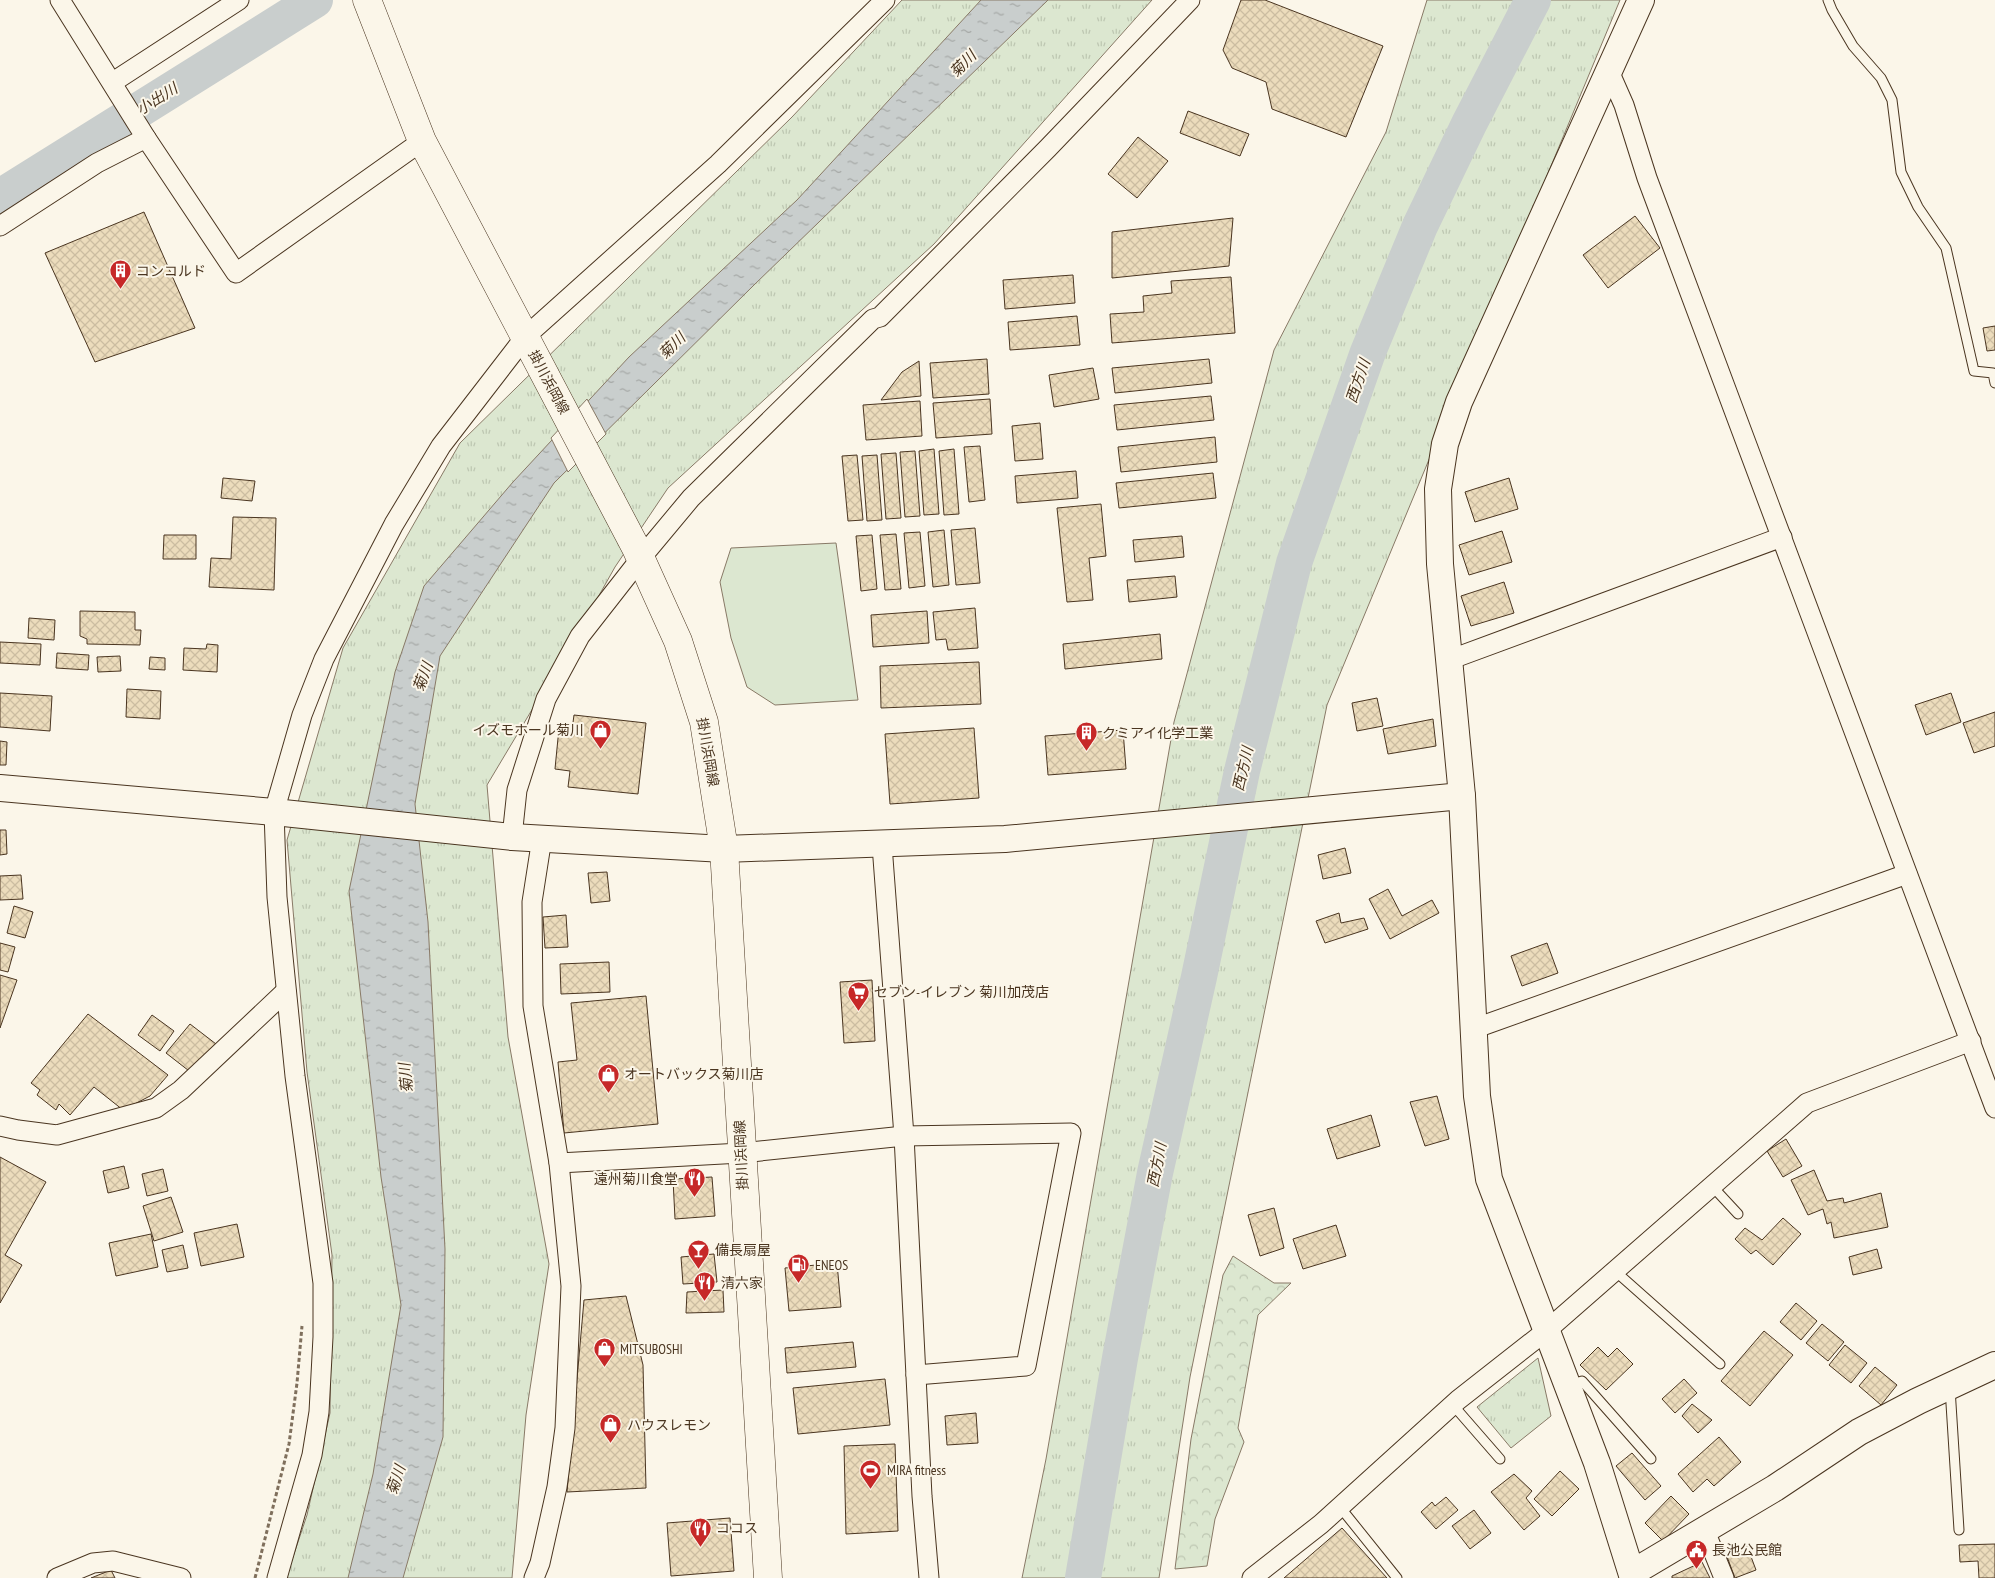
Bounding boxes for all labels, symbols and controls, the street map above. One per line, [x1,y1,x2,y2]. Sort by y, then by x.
water label: 菊川 [945,45,981,81]
water label: 小出川 [133,78,183,119]
building icon: コンコルド [108,259,132,290]
place label: コンコルド [136,262,206,280]
water label: 菊川 [654,327,690,363]
street label: 掛川浜岡線 [525,347,573,417]
water label: 西方川 [1341,355,1374,405]
water label: 菊川 [408,658,437,694]
street label: 掛川浜岡線 [693,716,723,788]
shop icon: イズモホール菊川 [588,718,612,749]
place label: イズモホール菊川 [472,721,584,739]
building icon: クミアイ化学工業 [1074,721,1098,752]
place label: クミアイ化学工業 [1102,724,1213,742]
water label: 西方川 [1228,743,1257,793]
supermarket icon: セブン-イレブン 菊川加茂店 [846,980,870,1011]
place label: セブン-イレブン 菊川加茂店 [874,983,1049,1001]
water label: 菊川 [394,1060,417,1094]
shop icon: オートバックス菊川店 [596,1062,620,1093]
place label: オートバックス菊川店 [624,1065,764,1083]
street label: 掛川浜岡線 [730,1120,752,1190]
water label: 西方川 [1143,1139,1171,1189]
restaurant icon: 遠州菊川食堂 [682,1167,706,1198]
place label: 遠州菊川食堂 [594,1170,678,1188]
bar icon: 備長扇屋 [687,1238,711,1269]
place label: 備長扇屋 [715,1241,771,1259]
fuel station icon: ENEOS [787,1253,811,1284]
place label: ENEOS [815,1256,848,1274]
restaurant icon: 清六家 [693,1271,717,1302]
place label: 清六家 [721,1274,763,1292]
shop icon: MITSUBOSHI [592,1337,616,1368]
place label: MITSUBOSHI [620,1340,683,1358]
shop icon: ハウスレモン [599,1413,623,1444]
place label: ハウスレモン [627,1416,711,1434]
sports icon: MIRA fitness [859,1458,883,1489]
water label: 菊川 [382,1461,410,1497]
place label: MIRA fitness [887,1461,946,1479]
restaurant icon: ココス [688,1516,712,1547]
place label: ココス [716,1519,758,1537]
public building icon: 長池公民館 [1684,1538,1708,1569]
place label: 長池公民館 [1712,1541,1782,1559]

